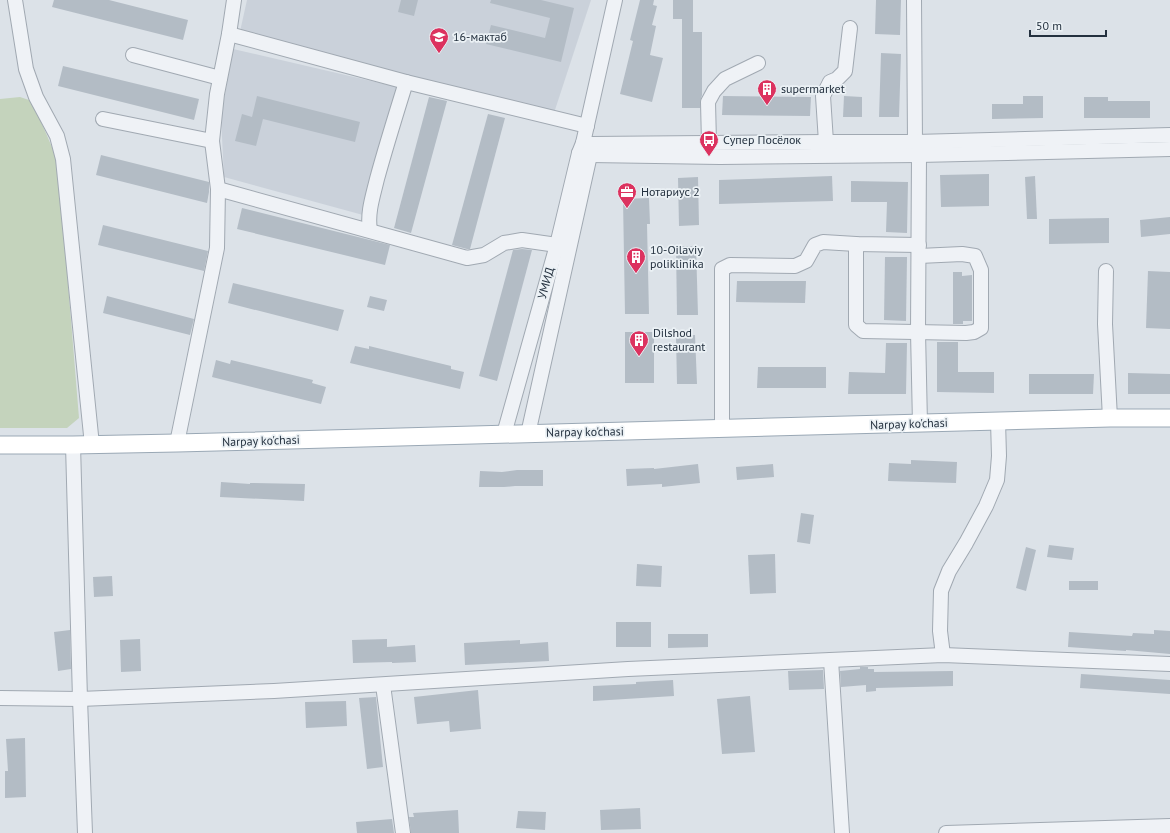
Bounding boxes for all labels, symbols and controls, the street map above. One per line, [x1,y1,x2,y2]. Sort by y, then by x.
scale bar [1030,12,1106,38]
text: 50 m [1036,18,1062,33]
school or university icon: 16-мактаб [428,26,450,54]
place label: 16-мактаб [453,29,507,44]
building icon: supermarket [756,78,778,106]
place label: supermarket [781,81,845,96]
bus stop icon: Супер Посёлок [698,129,720,157]
place label: Супер Посёлок [723,132,801,147]
office icon: Нотариус 2 [616,181,638,209]
place label: Нотариус 2 [641,184,700,199]
place label: 10-Oilaviy poliklinika [650,242,704,271]
building icon: 10-Oilaviy poliklinika [625,246,647,274]
street label: УМИД [534,265,557,300]
place label: Dilshod restaurant [653,325,705,354]
building icon: Dilshod restaurant [628,329,650,357]
street label: Narpay ko'chasi [870,415,948,432]
street label: Narpay ko'chasi [546,423,624,440]
street label: Narpay ko'chasi [222,432,300,449]

